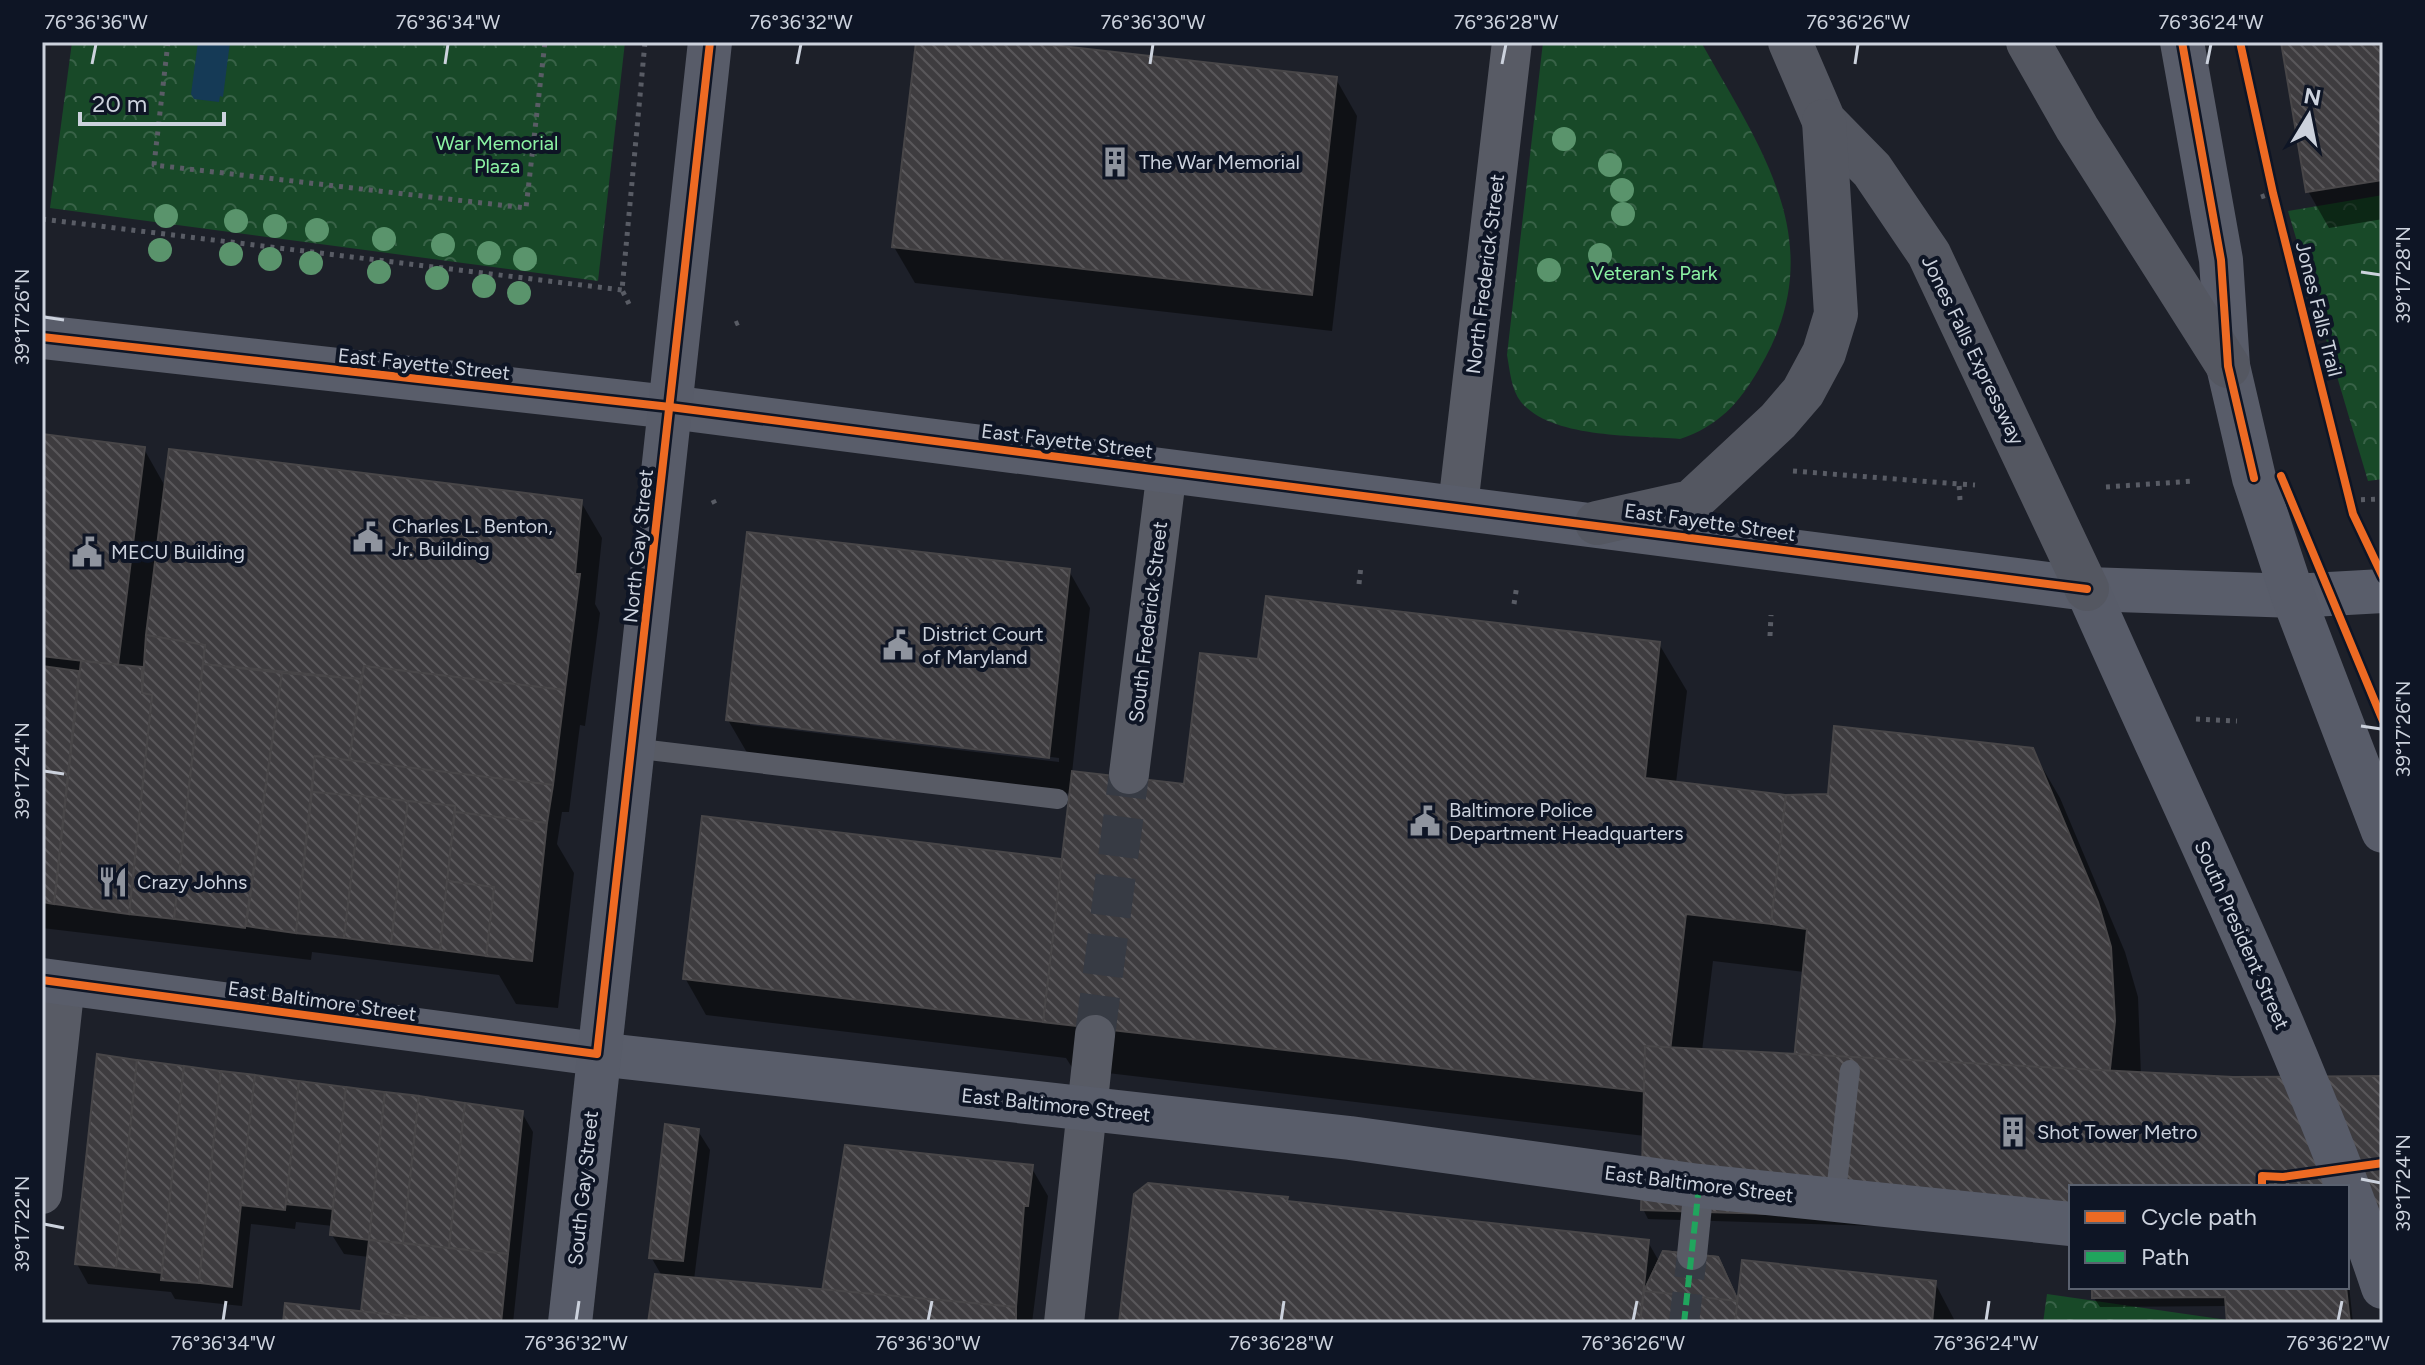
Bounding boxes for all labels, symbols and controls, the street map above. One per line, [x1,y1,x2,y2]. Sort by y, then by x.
text: 76°36'36"W [44,10,148,34]
text: 76°36'34"W [396,10,500,34]
text: 76°36'32"W [749,10,853,34]
text: 76°36'30"W [1101,10,1205,34]
text: 76°36'28"W [1454,10,1558,34]
text: 76°36'26"W [1806,10,1910,34]
text: 76°36'24"W [2159,10,2263,34]
scale bar [80,76,224,126]
north arrow [2269,76,2349,156]
text: N [2302,82,2323,112]
text: 20 m [92,89,147,118]
park label: War Memorial Plaza [436,131,558,178]
building icon: The War Memorial [1098,145,1132,179]
place label: The War Memorial [1139,150,1300,174]
street label: North Frederick Street [1461,173,1509,375]
text: 39°17'28"N [2391,226,2415,324]
street label: Jones Falls Trail [2291,239,2347,379]
street label: Jones Falls Expressway [1917,251,2030,449]
park label: Veteran's Park [1591,261,1718,285]
text: 39°17'26"N [10,269,34,365]
street label: East Fayette Street [337,343,511,385]
street label: East Fayette Street [980,419,1154,463]
street label: North Gay Street [618,468,658,624]
street label: East Fayette Street [1623,498,1797,546]
place label: Charles L. Benton, Jr. Building [392,514,553,561]
public building icon: Charles L. Benton, Jr. Building [351,520,385,554]
street label: South Frederick Street [1124,520,1172,724]
public building icon: MECU Building [70,535,104,569]
place label: MECU Building [111,540,245,564]
place label: District Court of Maryland [922,622,1044,669]
public building icon: District Court of Maryland [881,628,915,662]
text: 39°17'26"N [2391,681,2415,777]
text: 39°17'24"N [10,722,34,820]
place label: Baltimore Police Department Headquarters [1449,798,1684,845]
public building icon: Baltimore Police Department Headquarters [1408,804,1442,838]
street label: South President Street [2190,837,2294,1033]
restaurant icon: Crazy Johns [96,865,130,899]
place label: Crazy Johns [137,870,247,894]
street label: East Baltimore Street [226,976,418,1026]
street label: East Baltimore Street [960,1083,1152,1127]
street label: South Gay Street [563,1109,603,1267]
building icon: Shot Tower Metro [1996,1115,2030,1149]
place label: Shot Tower Metro [2037,1120,2198,1144]
text: 39°17'24"N [2391,1134,2415,1232]
street label: East Baltimore Street [1603,1161,1795,1207]
text: 39°17'22"N [10,1176,34,1272]
legend [2069,1185,2349,1289]
text: Cycle path [2141,1202,2257,1231]
text: Path [2141,1242,2189,1271]
text: 76°36'34"W [171,1331,275,1355]
text: 76°36'32"W [524,1331,628,1355]
text: 76°36'30"W [876,1331,980,1355]
text: 76°36'28"W [1229,1331,1333,1355]
text: 76°36'26"W [1581,1331,1685,1355]
text: 76°36'24"W [1934,1331,2038,1355]
text: 76°36'22"W [2286,1331,2390,1355]

